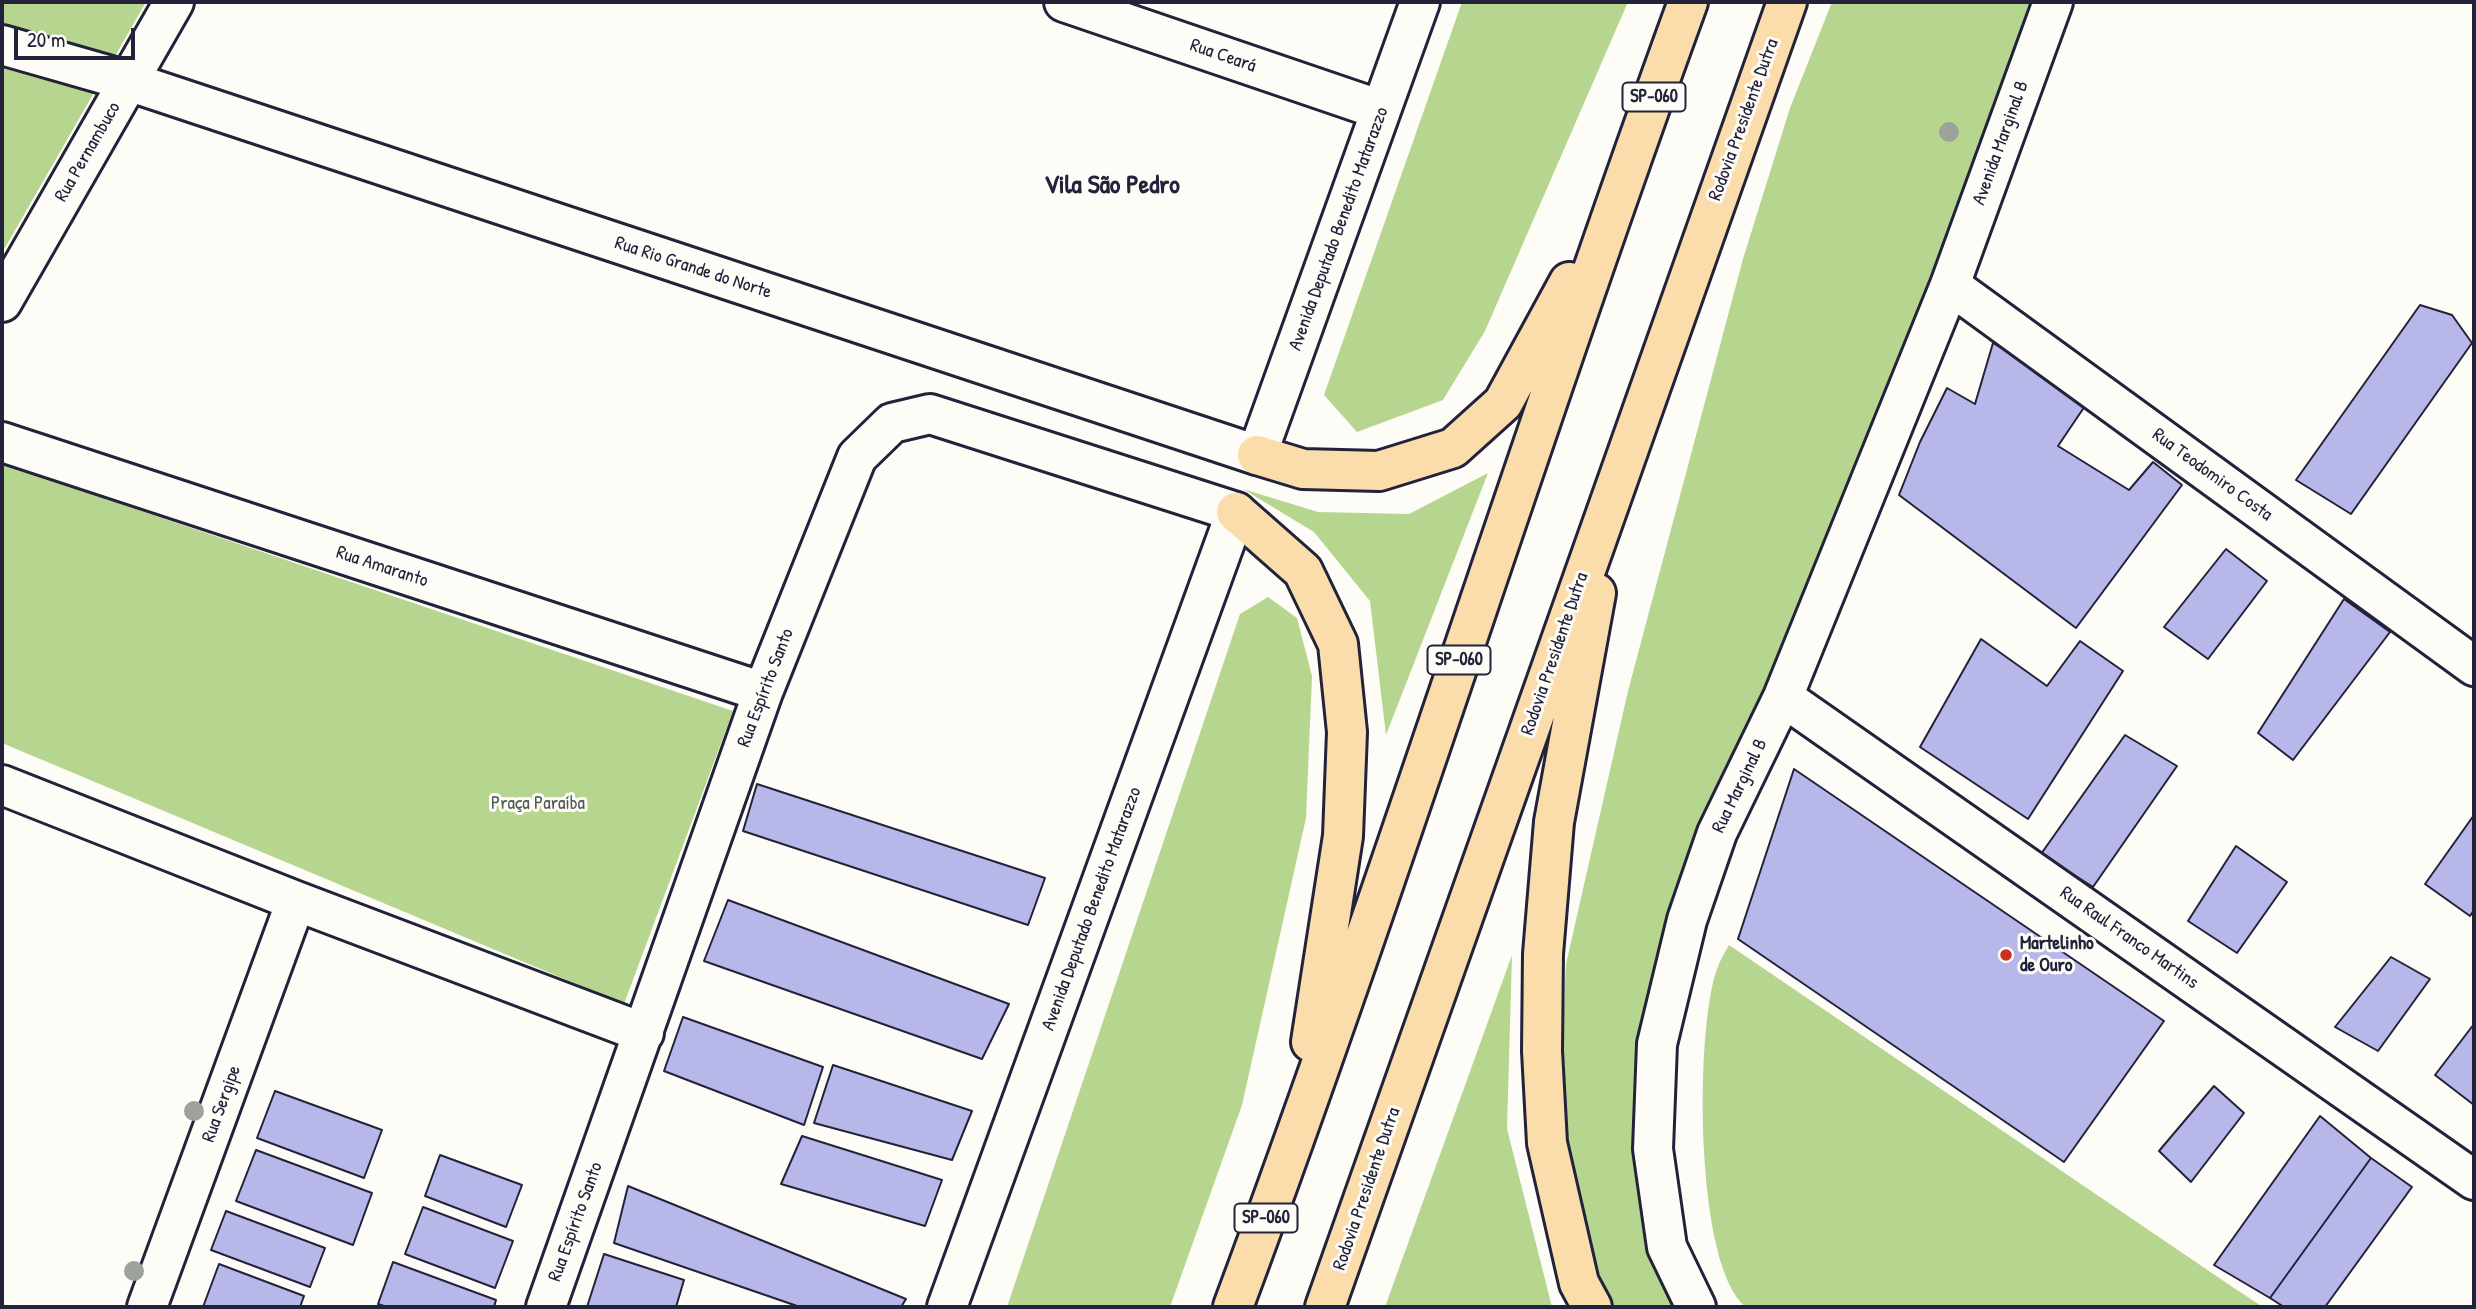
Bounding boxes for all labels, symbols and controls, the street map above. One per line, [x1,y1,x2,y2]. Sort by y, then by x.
scale bar [18,14,138,58]
text: 20 m [27,25,65,54]
street label: Rua Ceará [1187,34,1259,78]
street label: Rodovia Presidente Dutra [1704,36,1784,204]
street label: Avenida Marginal B [1968,78,2034,208]
road number: SP-060 [1622,82,1686,112]
street label: Rua Pernambuco [50,98,126,206]
street label: Avenida Deputado Benedito Matarazzo [1284,104,1394,354]
district label: Vila São Pedro [1044,170,1180,202]
street label: Rua Rio Grande do Norte [612,232,774,304]
street label: Rua Teodomiro Costa [2147,424,2277,526]
street label: Rua Amaranto [333,541,431,593]
street label: Rodovia Presidente Dutra [1516,570,1594,738]
street label: Rua Espírito Santo [733,625,799,751]
road number: SP-060 [1428,646,1490,674]
street label: Rua Marginal B [1707,735,1773,837]
street label: Avenida Deputado Benedito Matarazzo [1037,784,1147,1034]
park label: Praça Paraíba [491,793,585,815]
street label: Rua Raul Franco Martins [2055,882,2203,994]
place label: Martelinho de Ouro [2020,933,2094,977]
marker: Martelinho de Ouro [1998,947,2014,963]
street label: Rua Sergipe [198,1062,246,1146]
street label: Rodovia Presidente Dutra [1328,1105,1406,1273]
street label: Rua Espírito Santo [544,1159,608,1285]
road number: SP-060 [1234,1204,1298,1232]

